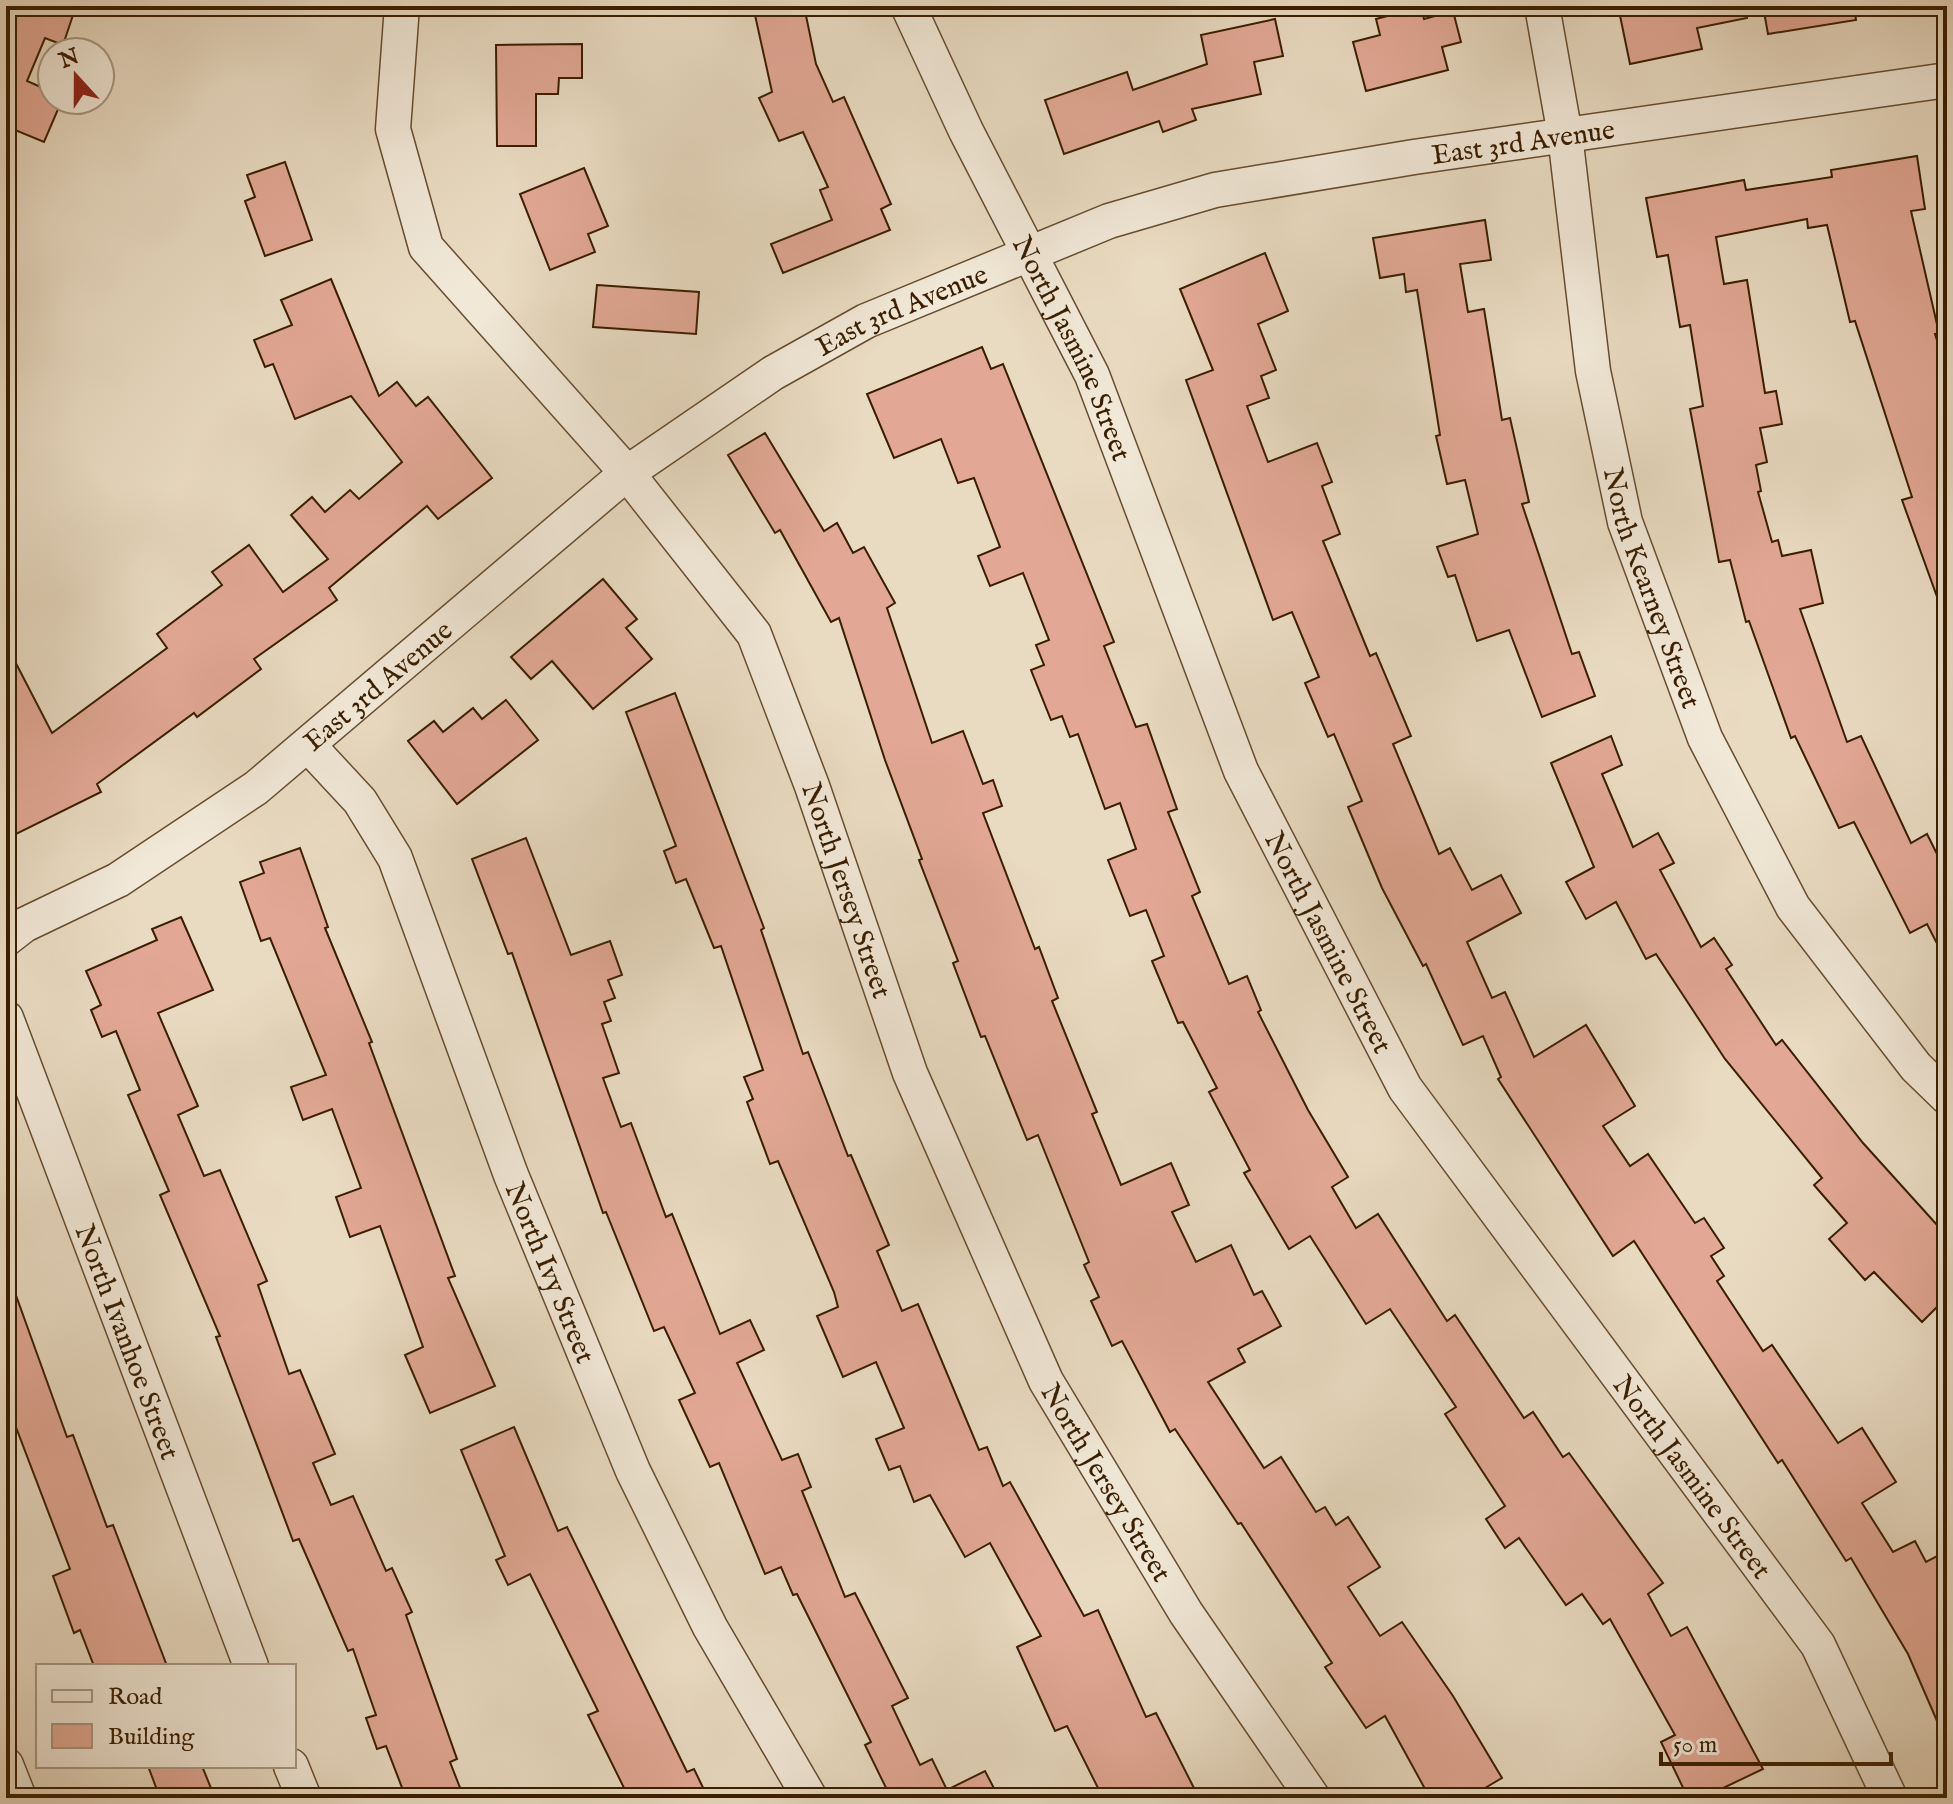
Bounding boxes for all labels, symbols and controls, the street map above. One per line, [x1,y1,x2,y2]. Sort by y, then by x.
north arrow [36,36,116,116]
text: N [55,43,83,76]
street label: East 3rd Avenue [1429,113,1617,174]
street label: North Jasmine Street [1003,231,1138,467]
street label: East 3rd Avenue [810,258,993,365]
street label: North Kearney Street [1594,465,1708,714]
street label: East 3rd Avenue [297,614,461,760]
street label: North Jersey Street [792,778,898,1004]
street label: North Jasmine Street [1255,826,1399,1060]
street label: North Ivy Street [496,1177,602,1369]
street label: North Ivanhoe Street [66,1220,187,1465]
street label: North Jasmine Street [1604,1369,1778,1587]
street label: North Jersey Street [1032,1378,1178,1589]
legend [36,1664,296,1768]
text: Road [108,1682,162,1713]
scale bar [1661,1716,1891,1766]
text: Building [108,1722,195,1753]
text: 50 m [1673,1730,1717,1761]

